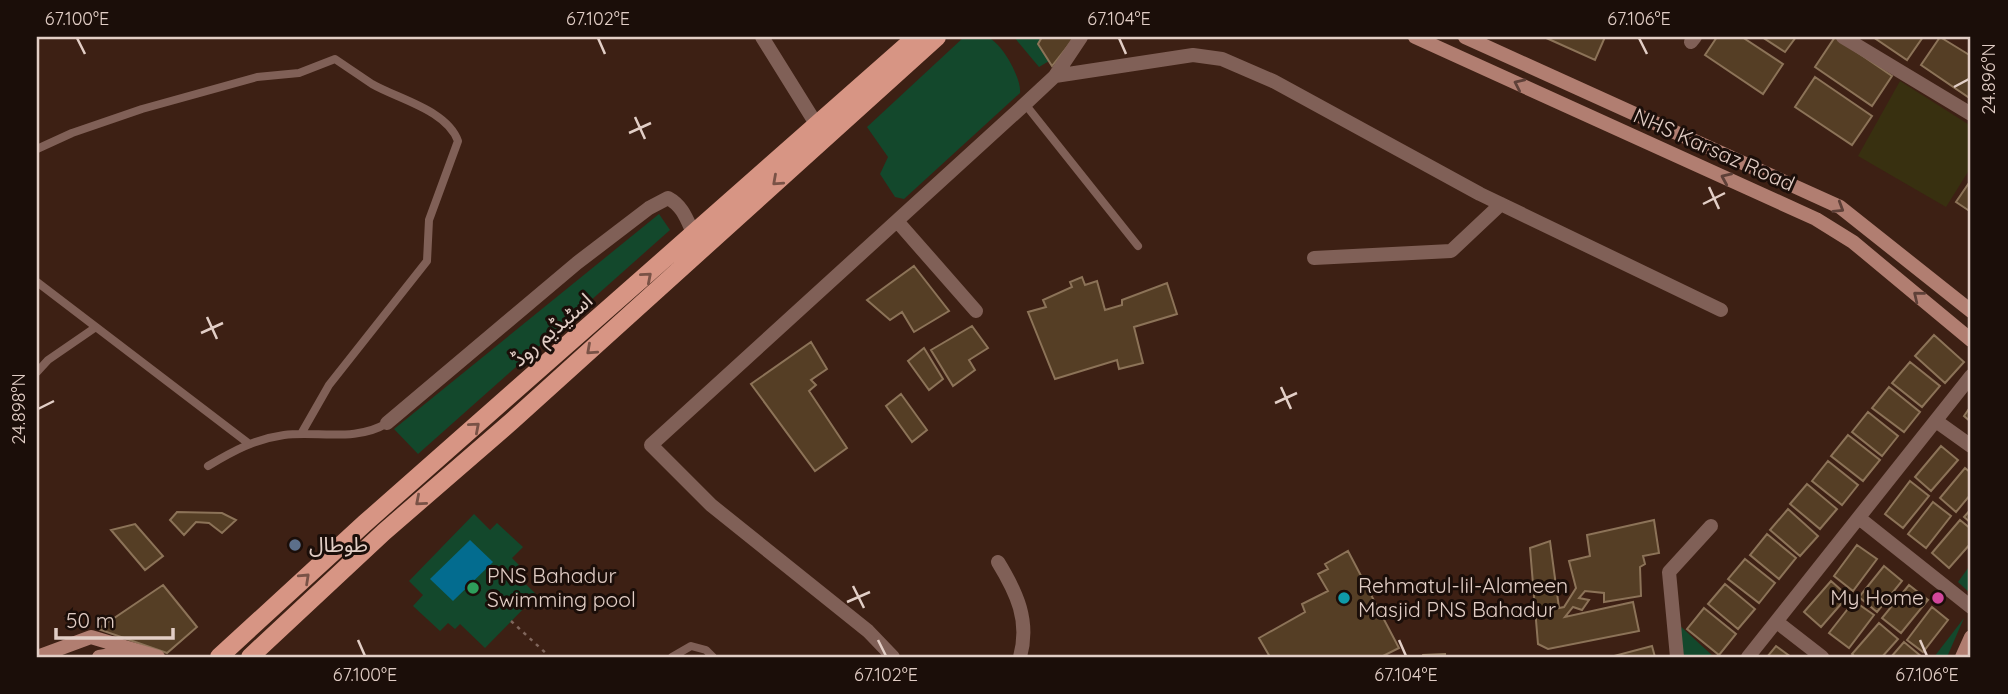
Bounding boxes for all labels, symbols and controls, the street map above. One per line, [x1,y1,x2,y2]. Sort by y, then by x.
text: 67.100°E [45,7,109,30]
text: 67.102°E [566,7,630,30]
text: 67.104°E [1087,7,1151,30]
text: 67.106°E [1607,7,1671,30]
text: 24.896°N [1977,44,2000,114]
one-way arrow [1514,78,1526,92]
street label: NHS Karsaz Road [1630,102,1799,196]
one-way arrow [1721,172,1733,186]
one-way arrow [773,173,786,185]
one-way arrow [1831,199,1844,212]
one-way arrow [638,273,651,285]
street label: اسٹیڈیم روڈ [505,287,599,374]
one-way arrow [1914,292,1926,305]
one-way arrow [586,342,599,355]
text: 24.898°N [7,373,30,445]
one-way arrow [467,423,480,435]
one-way arrow [415,493,428,505]
place label: طوطال [309,531,368,557]
marker: طوطال [287,537,303,553]
place label: PNS Bahadur Swimming pool [487,562,636,612]
place label: Rehmatul-lil-Alameen Masjid PNS Bahadur [1358,572,1568,622]
one-way arrow [297,573,310,586]
marker: PNS Bahadur Swimming pool [465,580,481,596]
place label: My Home [1830,584,1924,610]
marker: Rehmatul-lil-Alameen Masjid PNS Bahadur [1336,590,1352,606]
marker: My Home [1930,590,1946,606]
scale bar [56,596,173,640]
text: 50 m [66,607,115,633]
text: 67.100°E [333,663,397,686]
text: 67.102°E [854,663,918,686]
text: 67.104°E [1374,663,1438,686]
text: 67.106°E [1895,663,1959,686]

